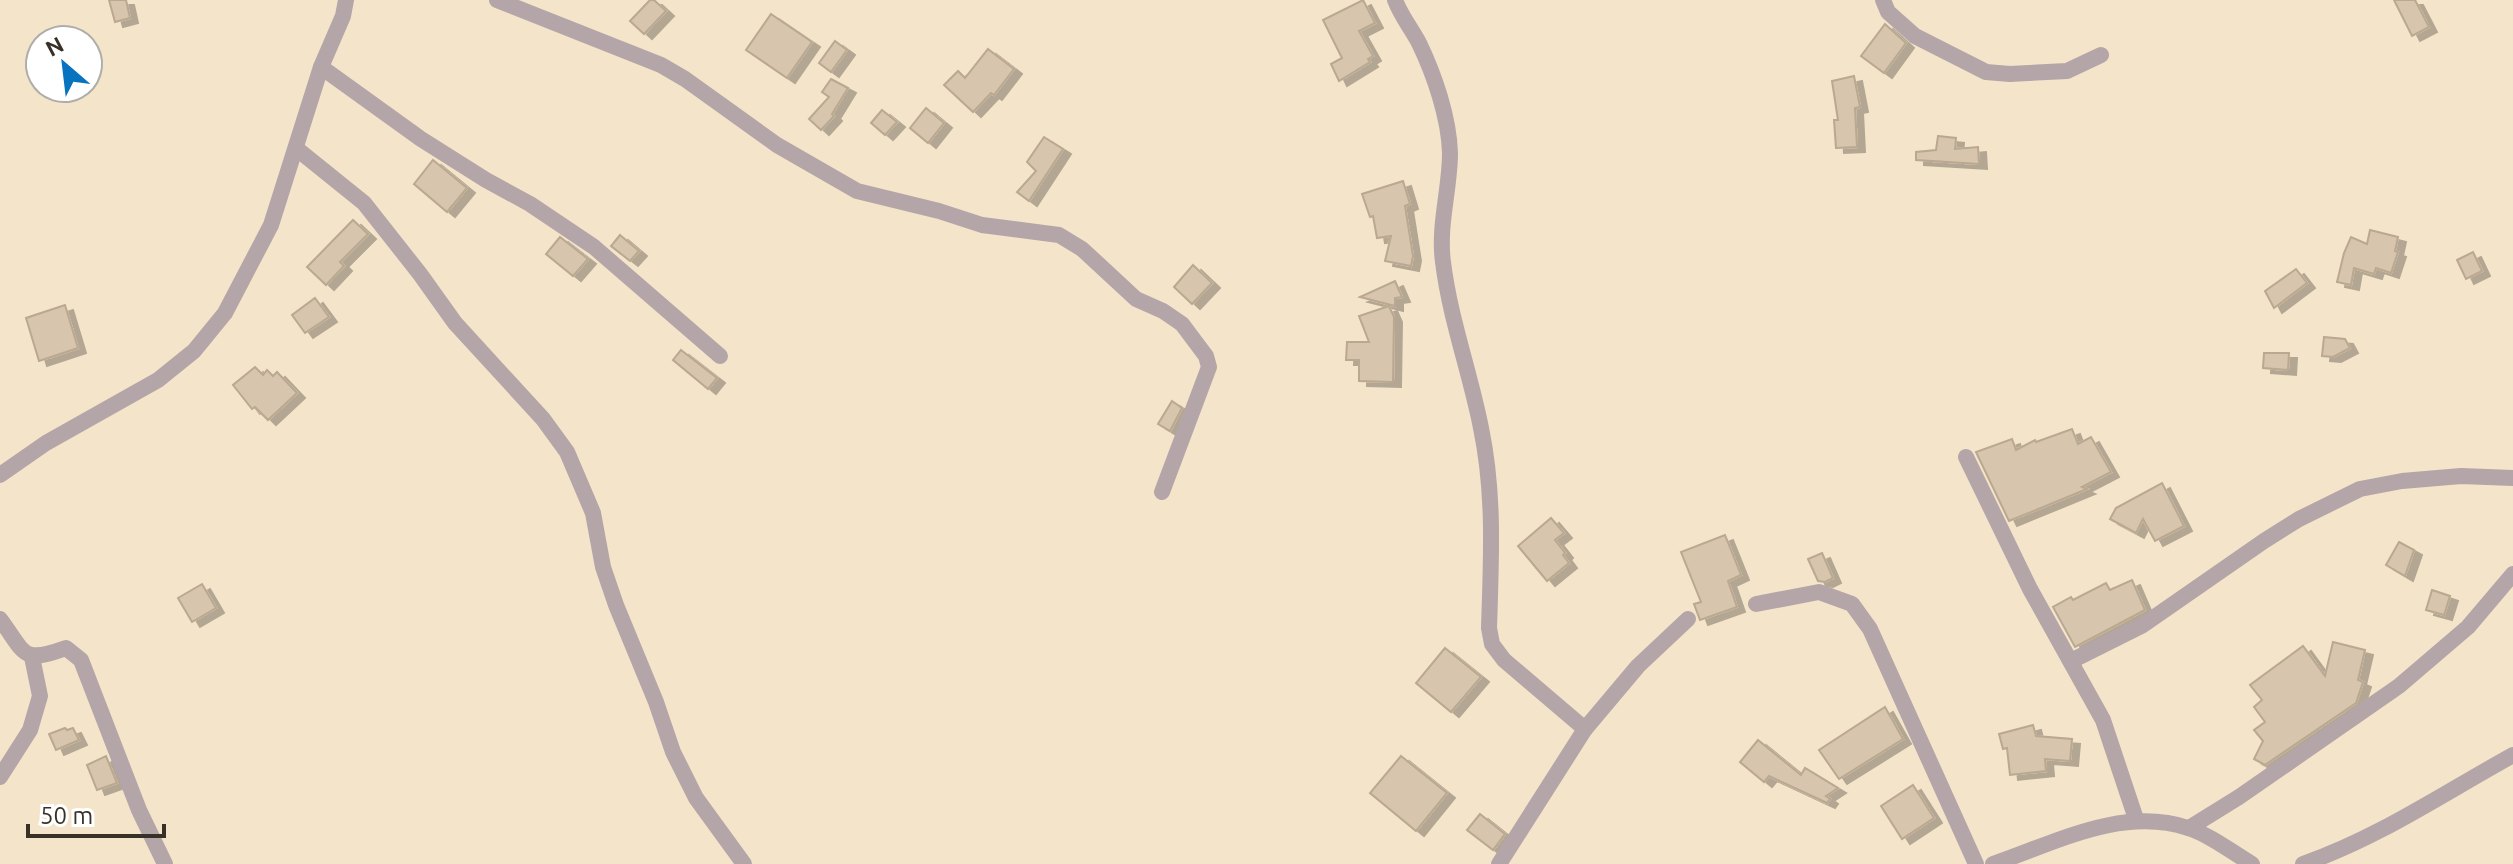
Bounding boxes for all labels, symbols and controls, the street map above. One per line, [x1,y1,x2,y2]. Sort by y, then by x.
north arrow [24,24,104,104]
text: N [41,31,67,61]
scale bar [28,788,164,838]
text: 50 m [40,802,93,829]

